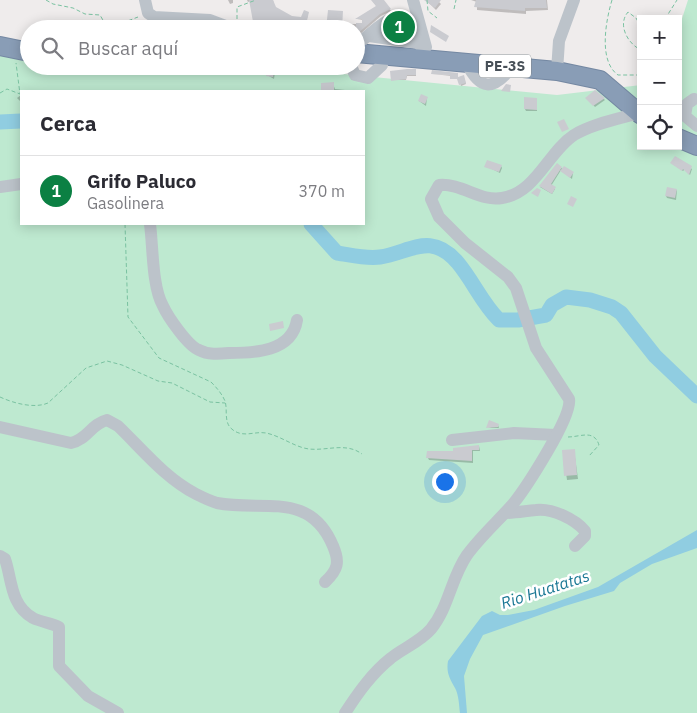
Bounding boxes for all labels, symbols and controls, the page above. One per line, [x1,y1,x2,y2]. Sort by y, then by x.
pin: 1 [383,8,415,46]
map controls [637,15,682,150]
button: + [637,15,682,60]
search box [20,20,365,75]
icon: search [38,34,66,62]
text: Buscar aquí [78,36,178,60]
road number: PE-3S [479,54,531,78]
button: − [637,60,682,105]
button: locate [637,105,682,150]
text: Cerca [40,109,97,137]
text: Grifo Paluco [87,169,196,193]
text: 1 [51,181,61,201]
text: 370 m [298,181,345,201]
text: Gasolinera [87,193,164,213]
your location [432,469,458,495]
water label: Rio Huatatas [498,565,592,613]

